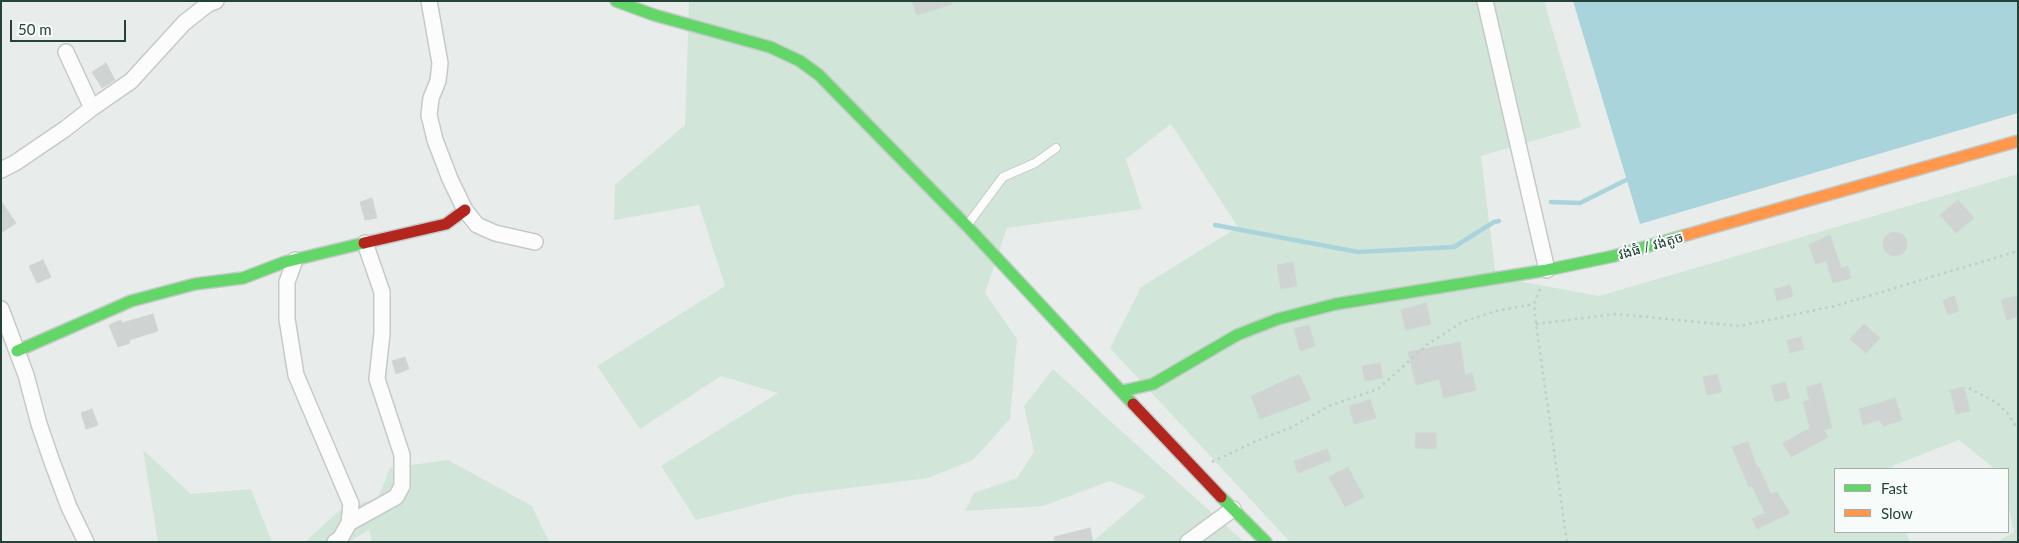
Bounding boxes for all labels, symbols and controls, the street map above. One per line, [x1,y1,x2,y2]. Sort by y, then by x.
scale bar [12,10,129,42]
text: 50 m [18,20,52,38]
street label: វង់ធំ / វង់តូច [1617,229,1685,263]
legend [1834,468,2009,533]
text: Fast [1881,479,1908,497]
text: Slow [1881,504,1913,522]

